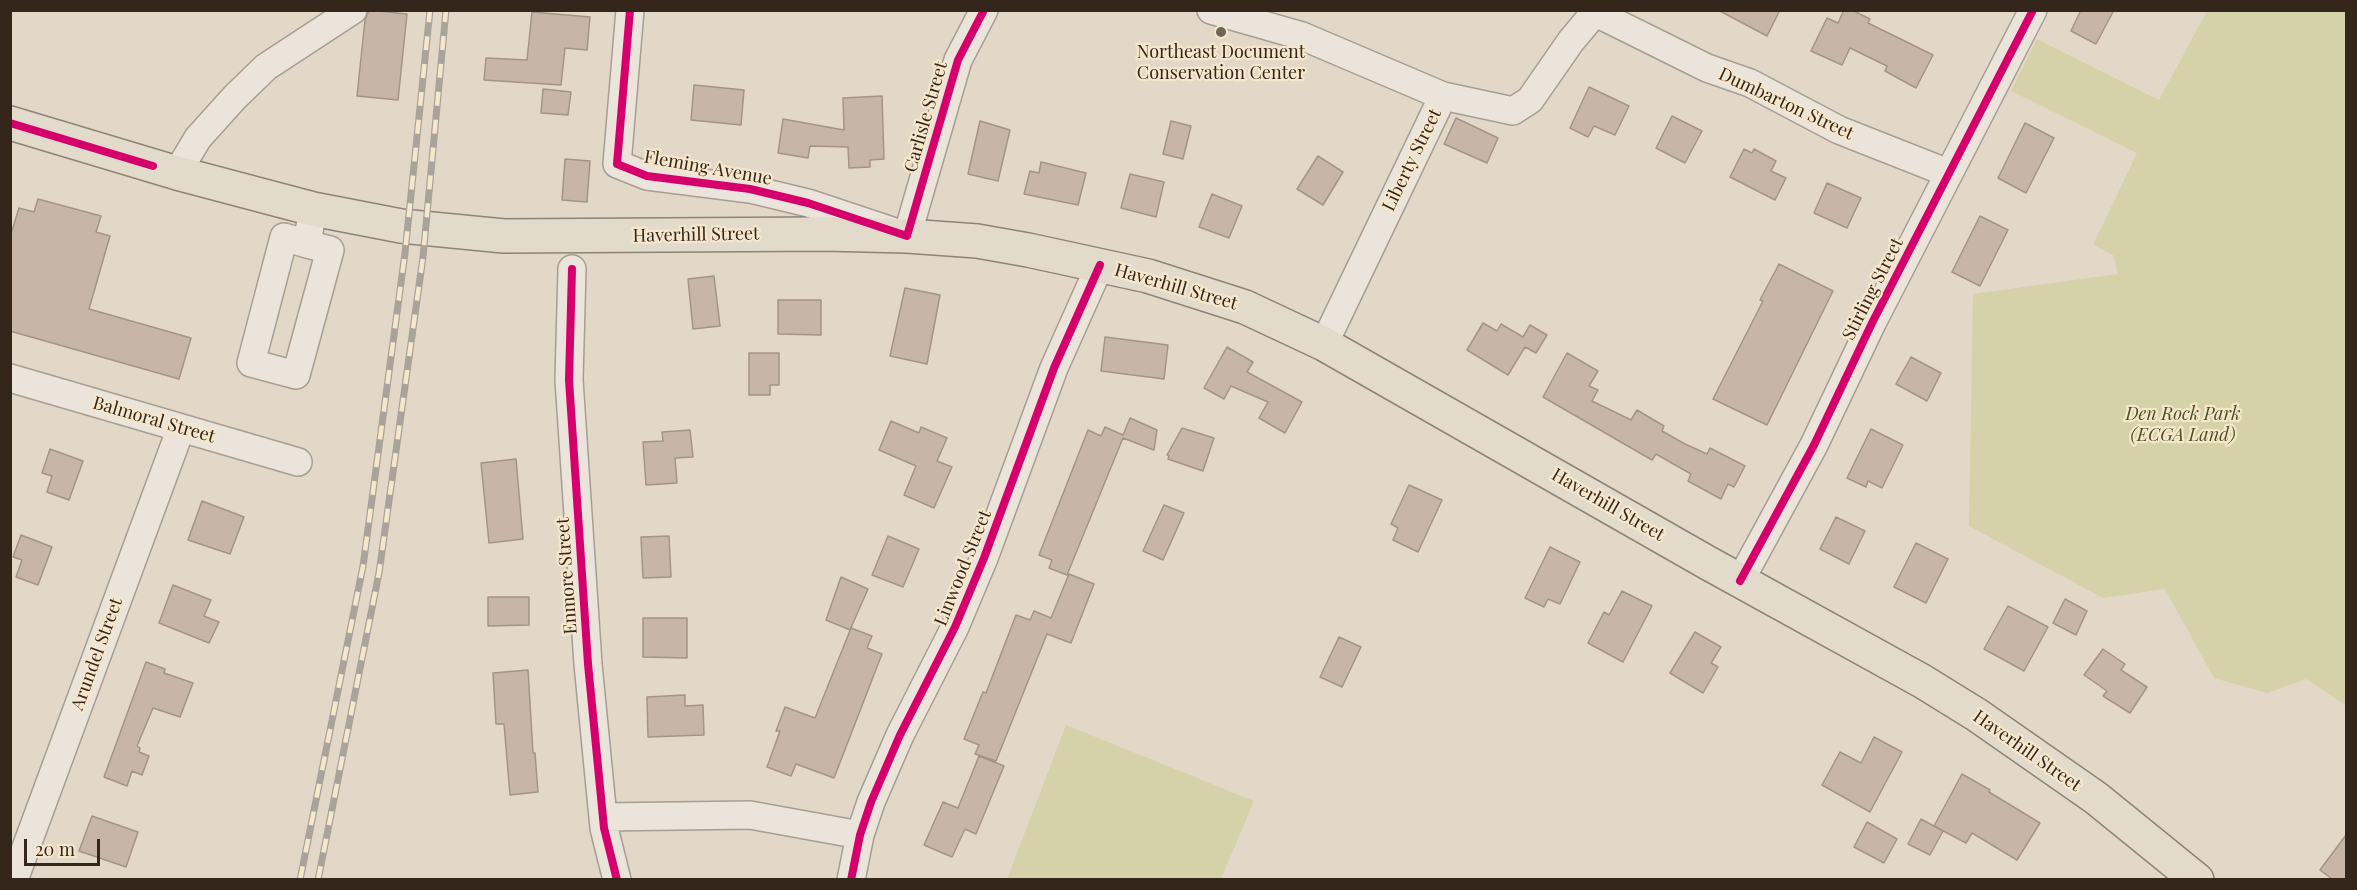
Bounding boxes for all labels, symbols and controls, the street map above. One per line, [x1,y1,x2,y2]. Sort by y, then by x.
marker: Northeast Document Conservation Center [1214,25,1228,39]
place label: Northeast Document Conservation Center [1137,41,1305,84]
street label: Carlisle Street [900,59,952,175]
street label: Dumbarton Street [1715,63,1857,145]
street label: Liberty Street [1378,105,1446,215]
street label: Fleming Avenue [642,146,774,190]
street label: Haverhill Street [632,223,760,247]
street label: Stirling Street [1838,234,1908,344]
street label: Haverhill Street [1112,259,1240,315]
street label: Balmoral Street [90,392,218,448]
park label: Den Rock Park (ECGA Land) [2126,403,2240,446]
street label: Haverhill Street [1548,464,1668,546]
street label: Linwood Street [930,507,996,629]
street label: Enmore Street [552,517,582,635]
street label: Arundel Street [67,595,127,713]
street label: Haverhill Street [1969,706,2085,796]
scale bar [27,827,104,865]
text: 20 m [35,837,75,861]

